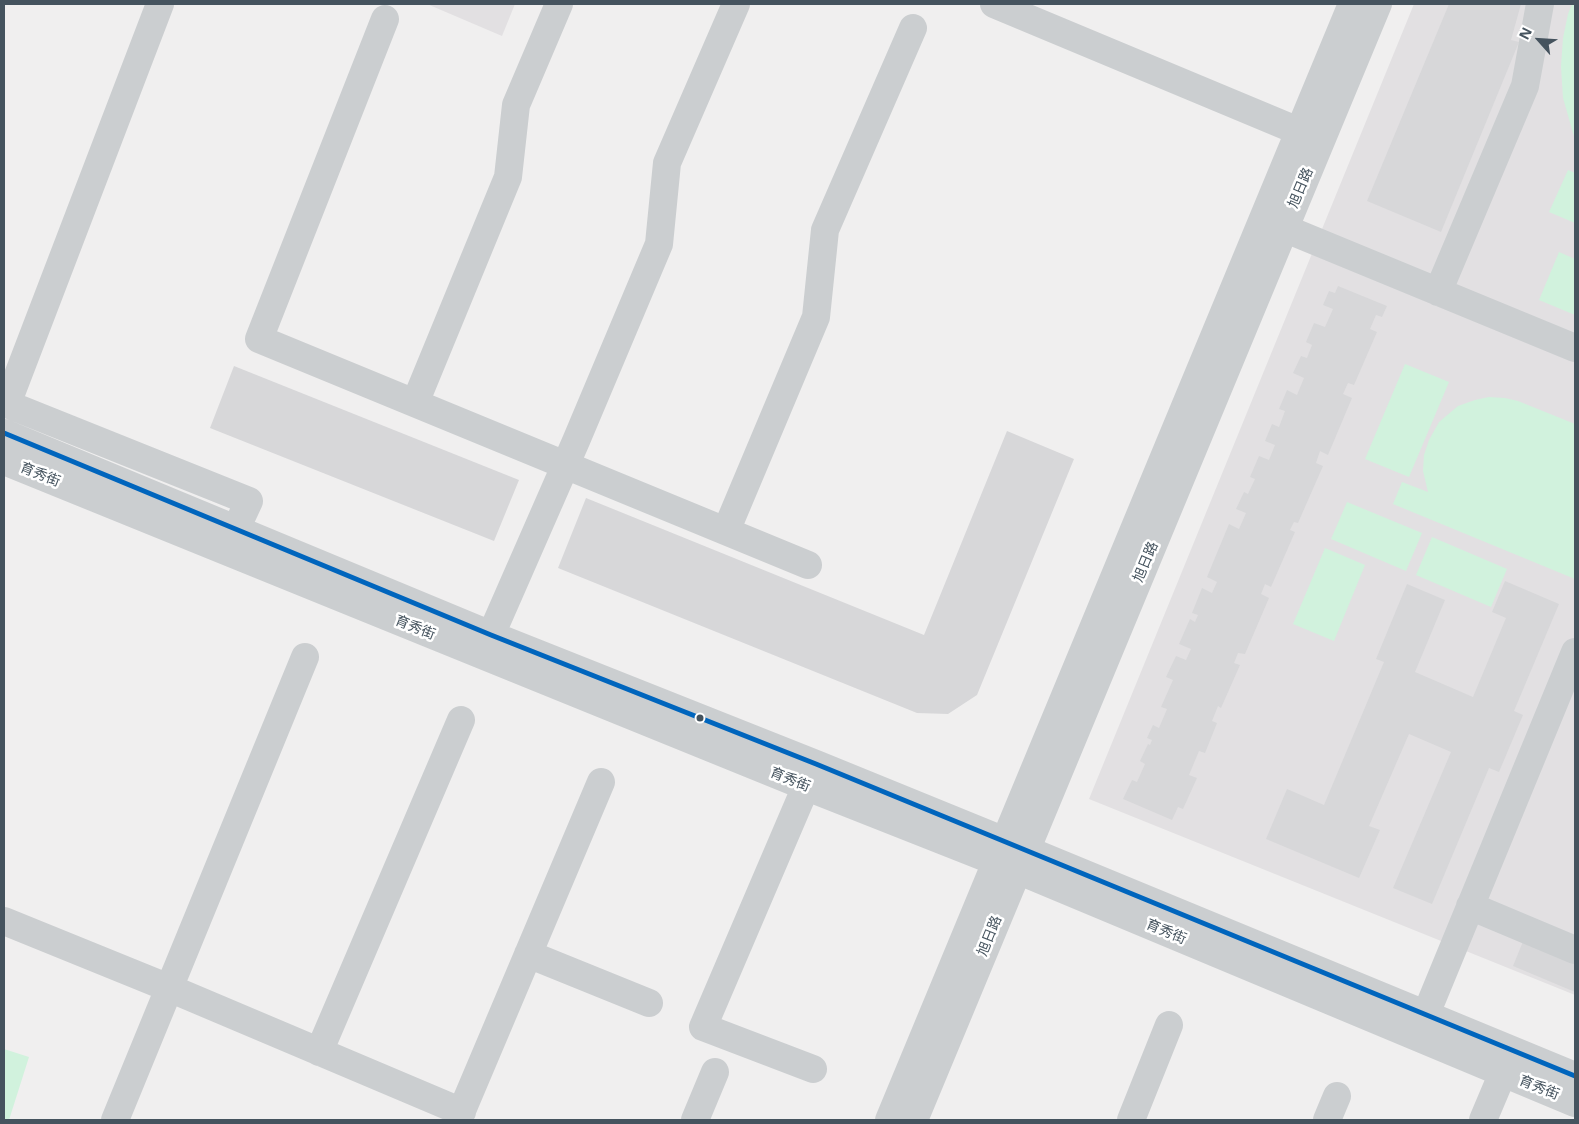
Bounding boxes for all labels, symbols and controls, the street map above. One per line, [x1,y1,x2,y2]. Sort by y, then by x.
north arrow [1514,15,1564,65]
text: N [1514,24,1536,42]
street label: 旭日路 [1285,165,1317,211]
street label: 育秀街 [17,459,63,491]
street label: 旭日路 [1130,539,1162,585]
street label: 育秀街 [392,612,438,644]
unlabelled marker [695,713,705,723]
street label: 育秀街 [767,764,813,796]
street label: 旭日路 [974,913,1006,959]
street label: 育秀街 [1143,916,1189,948]
street label: 育秀街 [1516,1072,1562,1104]

